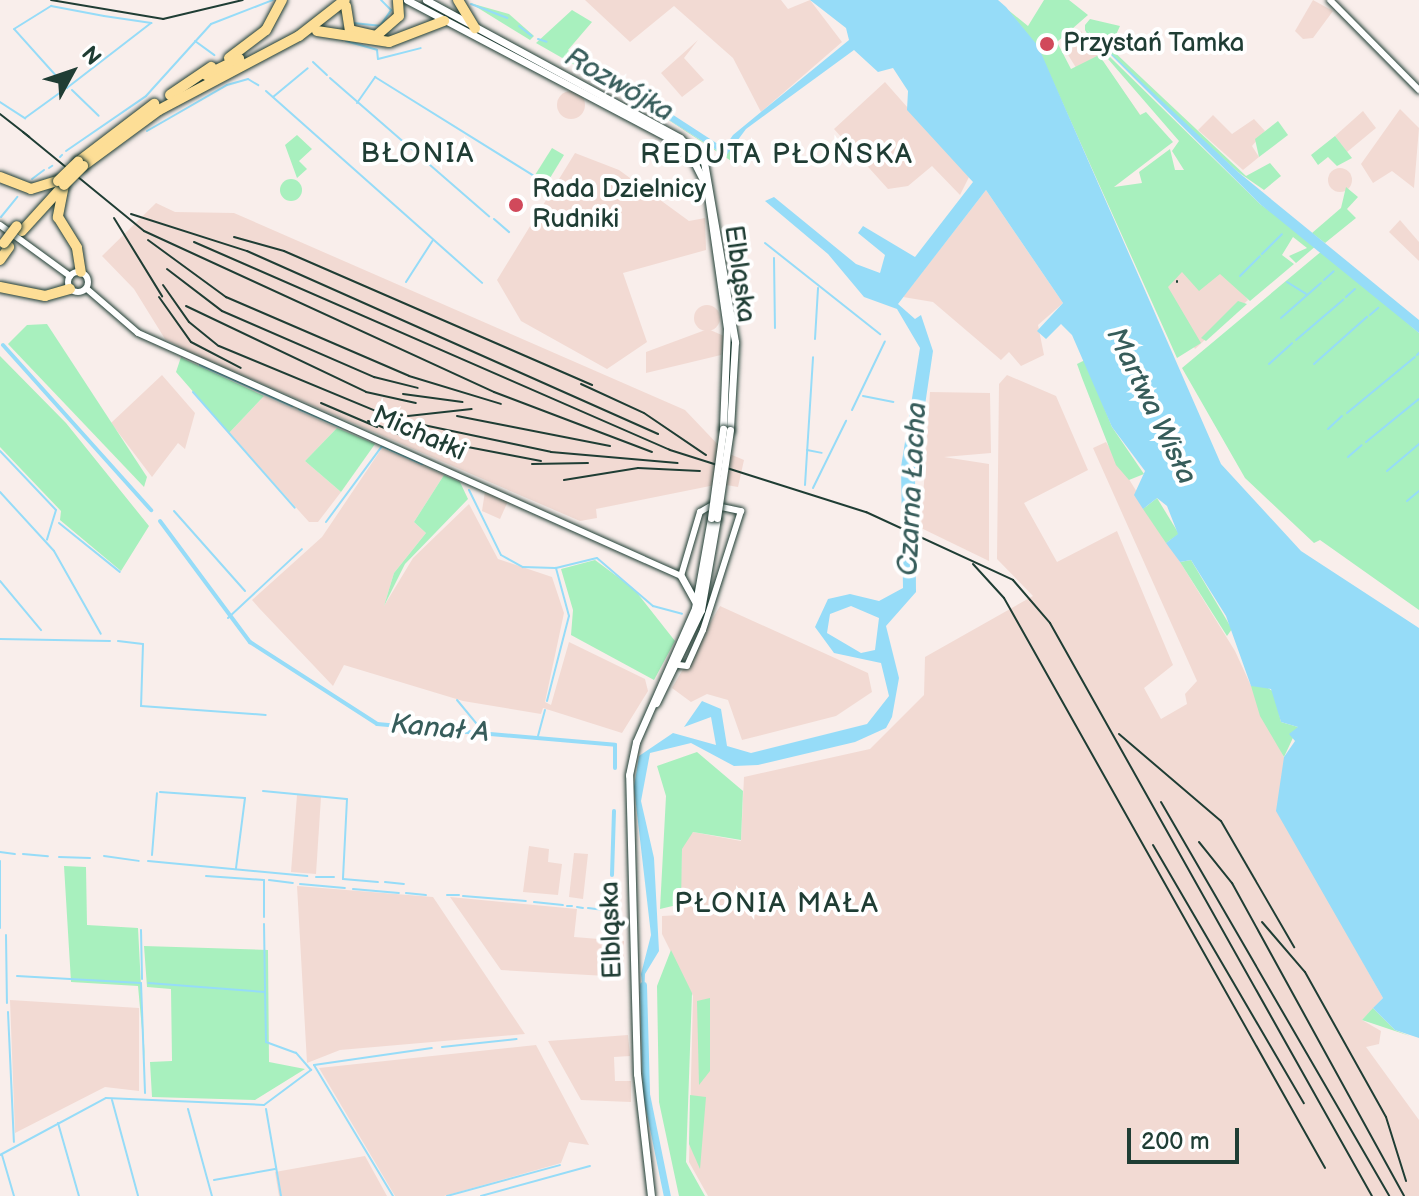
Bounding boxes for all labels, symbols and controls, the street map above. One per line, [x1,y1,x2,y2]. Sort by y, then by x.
place label: Przystań Tamka [1063,28,1245,60]
north arrow [32,32,112,112]
marker: Przystań Tamka [1038,35,1056,53]
water label: Rozwójka [559,40,679,130]
text: N [75,41,106,71]
district label: BŁONIA [361,137,475,171]
district label: REDUTA PŁOŃSKA [640,138,914,172]
place label: Rada Dzielnicy Rudniki [532,174,706,236]
marker: Rada Dzielnicy Rudniki [507,196,525,214]
street label: Elbląska [717,223,761,325]
water label: Martwa Wisła [1098,322,1204,490]
street label: Michałki [368,400,470,468]
water label: Czarna Łacha [892,401,934,577]
water label: Kanał A [389,708,491,750]
street label: Elbląska [595,881,629,979]
district label: PŁONIA MAŁA [674,887,880,921]
scale bar [1131,1112,1243,1162]
text: 200 m [1141,1127,1210,1156]

